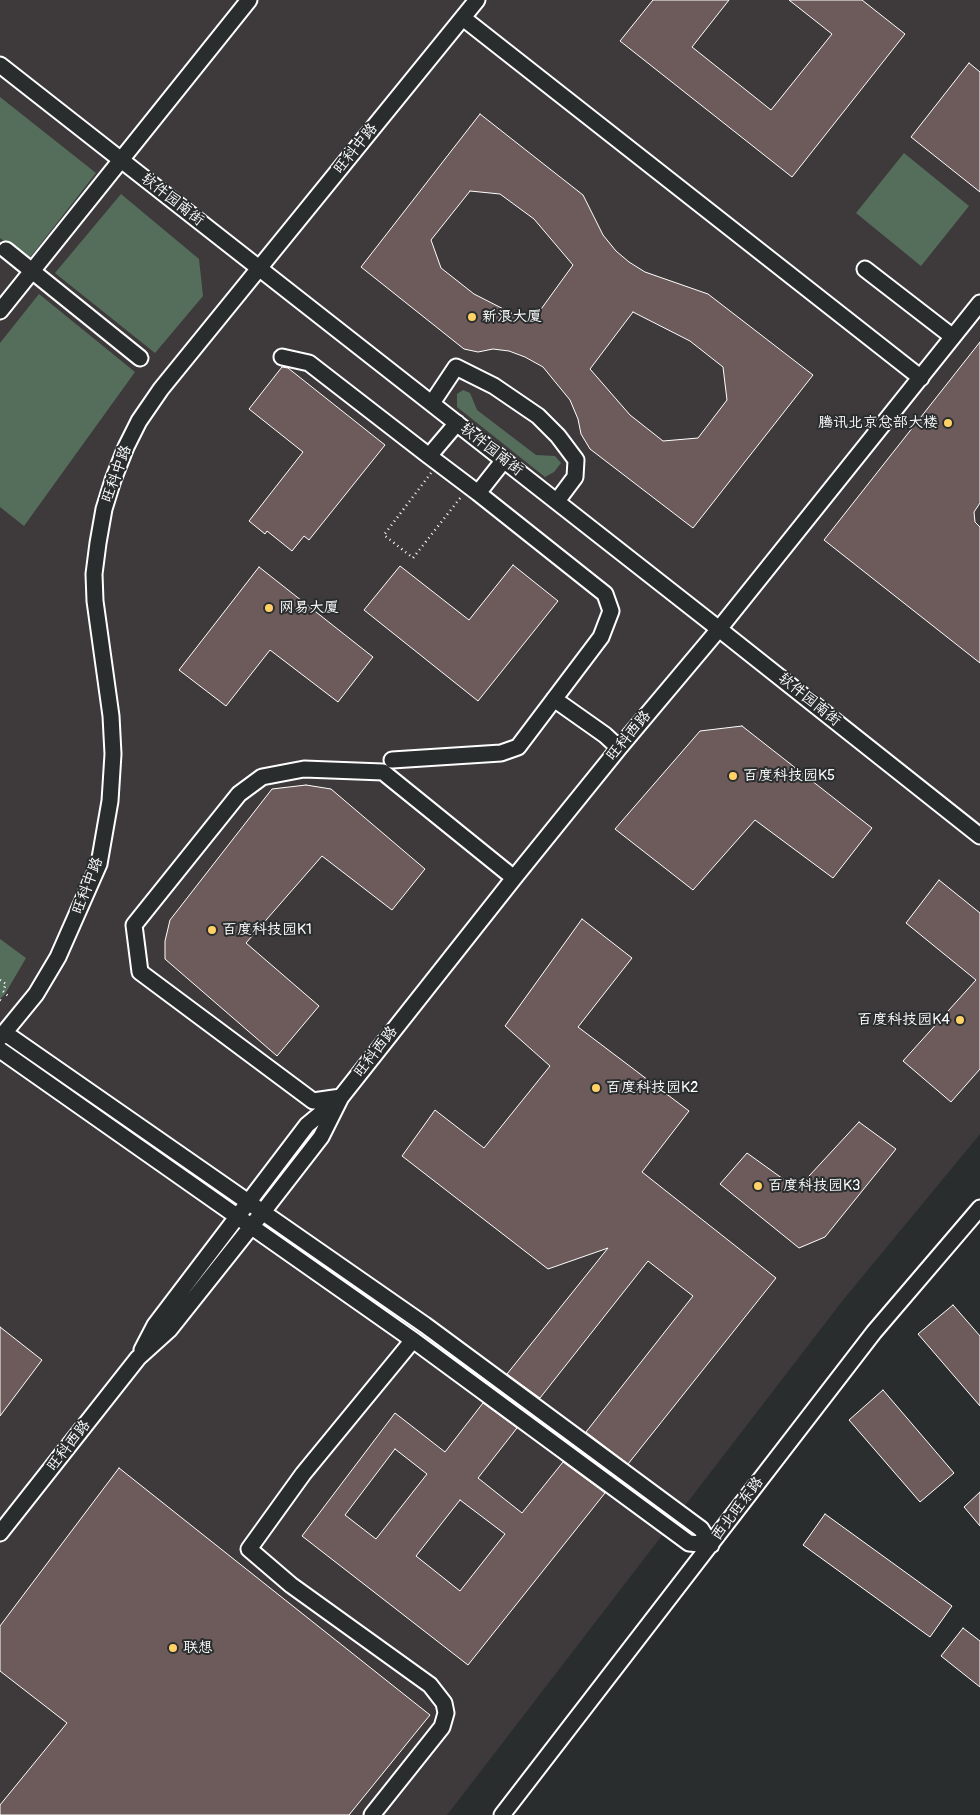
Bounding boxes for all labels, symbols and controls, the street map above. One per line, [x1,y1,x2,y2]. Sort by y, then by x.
street label: 旺科中路 [330,120,382,178]
street label: 软件园南街 [137,170,207,230]
place label: 新浪大厦 [482,308,542,326]
marker: 新浪大厦 [466,311,478,323]
place label: 腾讯北京总部大楼 [818,414,938,432]
marker: 腾讯北京总部大楼 [942,417,954,429]
street label: 软件园南街 [456,420,526,480]
street label: 旺科中路 [98,443,136,505]
place label: 网易大厦 [279,599,339,617]
marker: 网易大厦 [263,602,275,614]
street label: 软件园南街 [774,669,844,731]
street label: 旺科西路 [603,707,655,765]
place label: 百度科技园K5 [743,767,835,785]
marker: 百度科技园K5 [727,770,739,782]
street label: 旺科中路 [69,855,107,917]
place label: 百度科技园K1 [222,921,312,939]
marker: 百度科技园K1 [206,924,218,936]
place label: 百度科技园K4 [857,1011,950,1029]
marker: 百度科技园K4 [954,1014,966,1026]
street label: 旺科西路 [350,1023,402,1081]
place label: 百度科技园K2 [606,1079,698,1097]
marker: 百度科技园K2 [590,1082,602,1094]
place label: 百度科技园K3 [768,1177,860,1195]
marker: 百度科技园K3 [752,1180,764,1192]
street label: 旺科西路 [43,1417,95,1475]
street label: 西北旺东路 [708,1474,768,1544]
place label: 联想 [183,1639,213,1657]
marker: 联想 [167,1642,179,1654]

